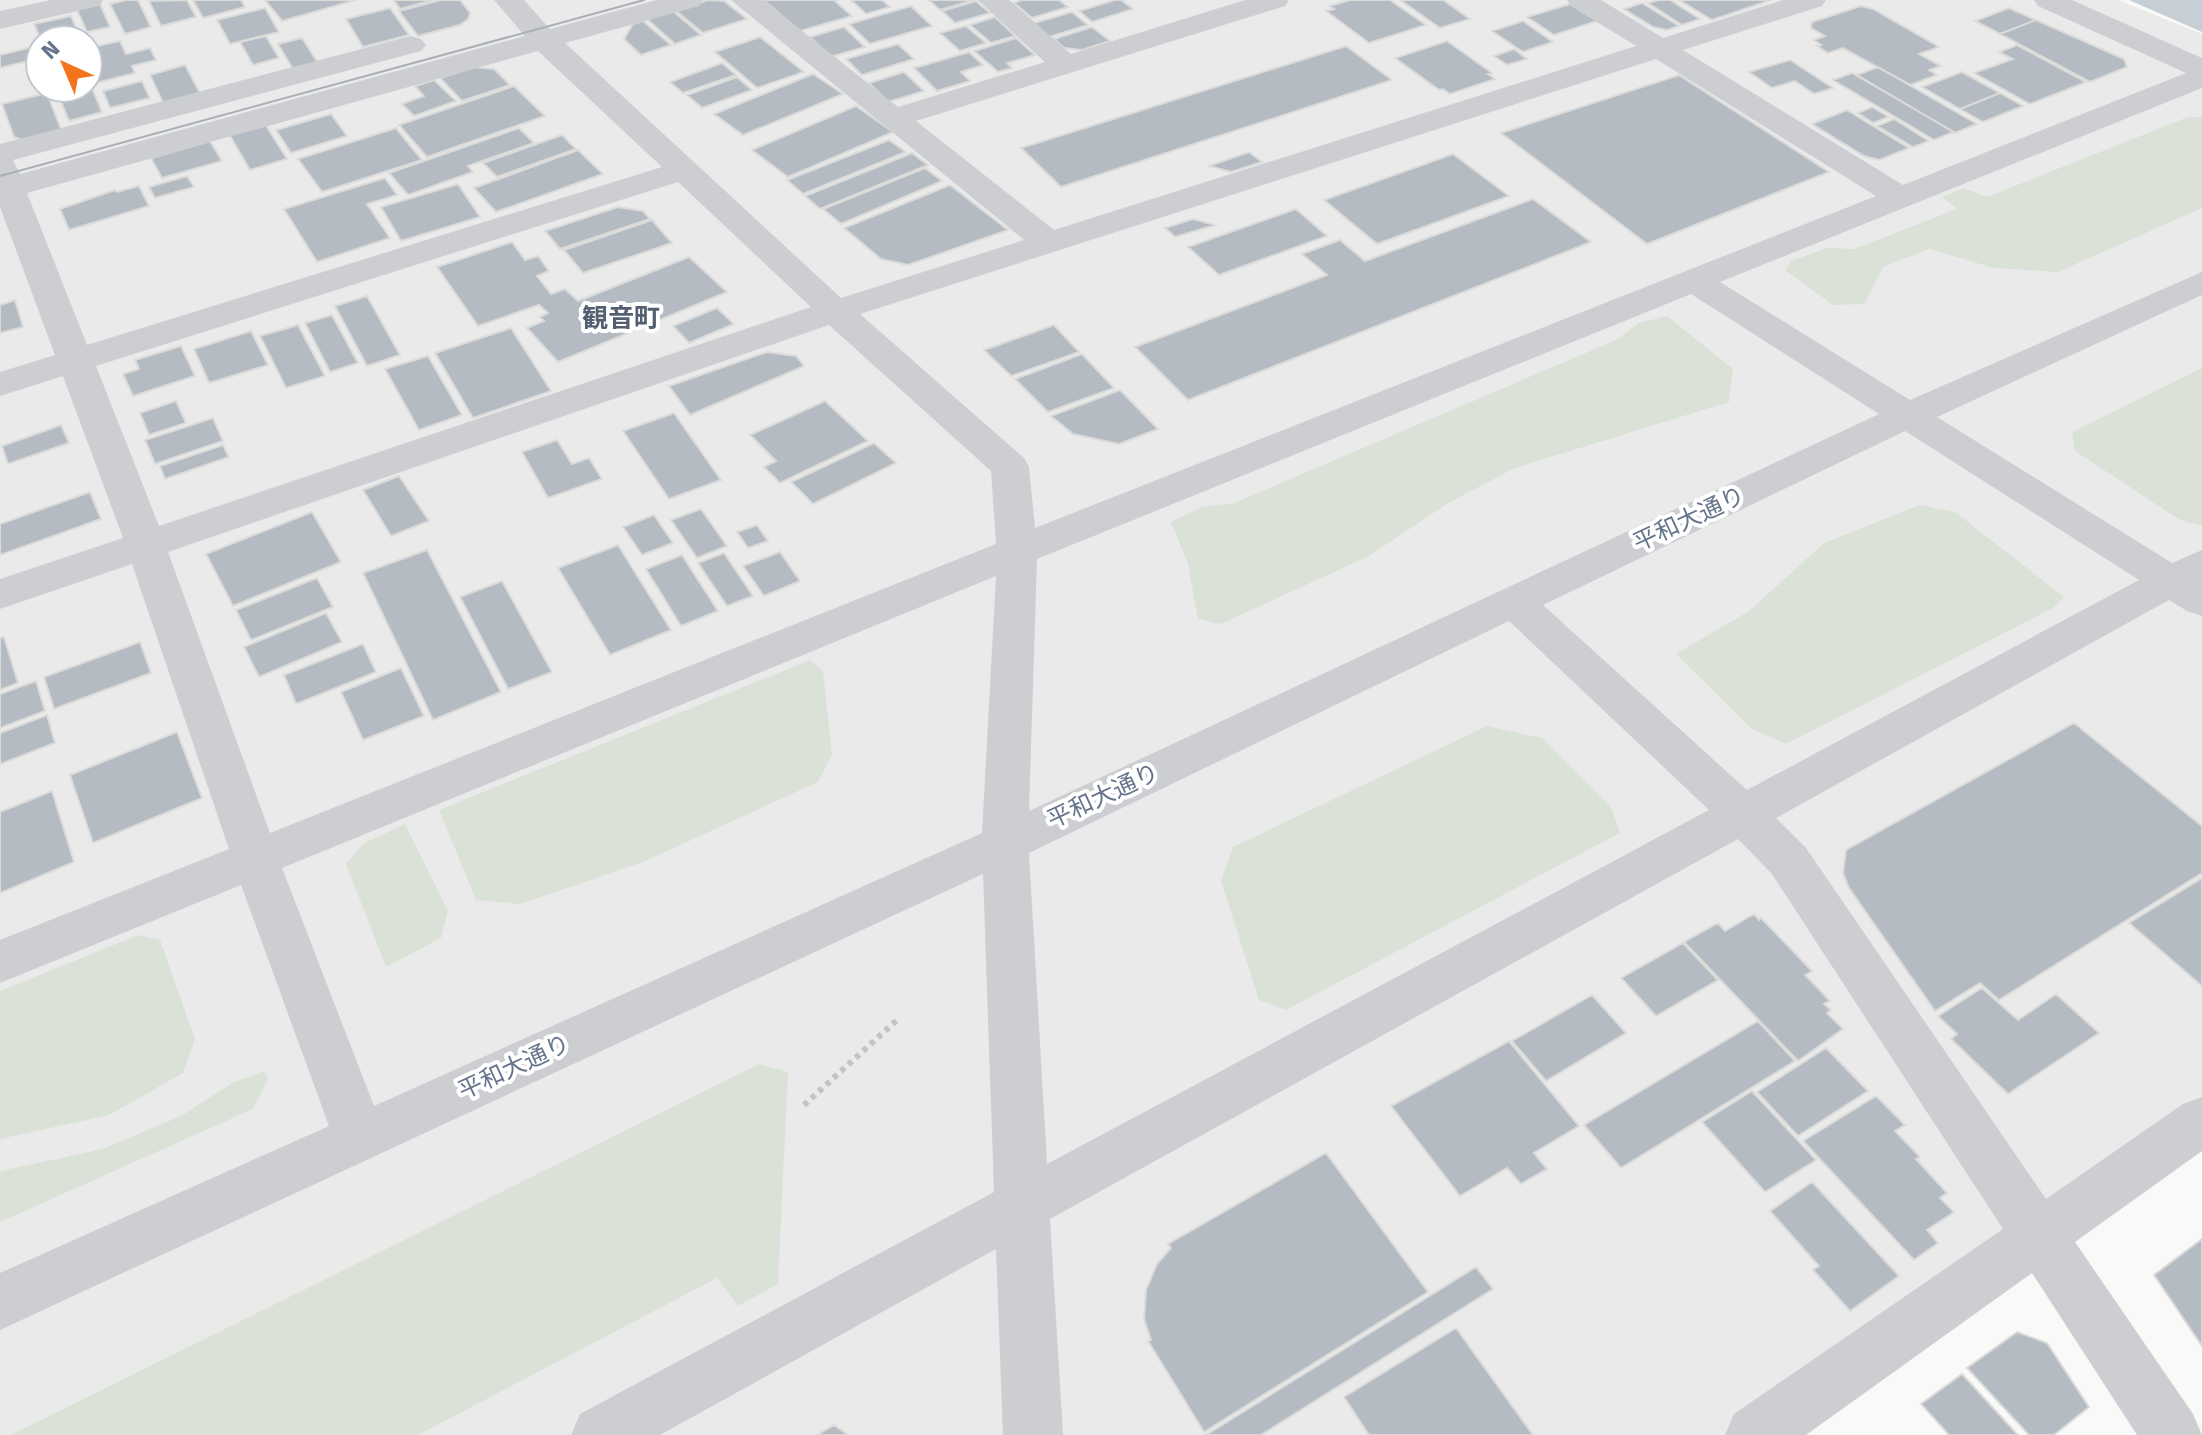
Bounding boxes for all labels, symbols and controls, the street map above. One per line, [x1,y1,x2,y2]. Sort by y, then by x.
north arrow [24,24,104,104]
text: N [36,35,65,65]
district label: 観音町 [582,303,660,334]
street label: 平和大通り [1629,481,1749,557]
street label: 平和大通り [1043,758,1163,834]
street label: 平和大通り [454,1029,574,1105]

